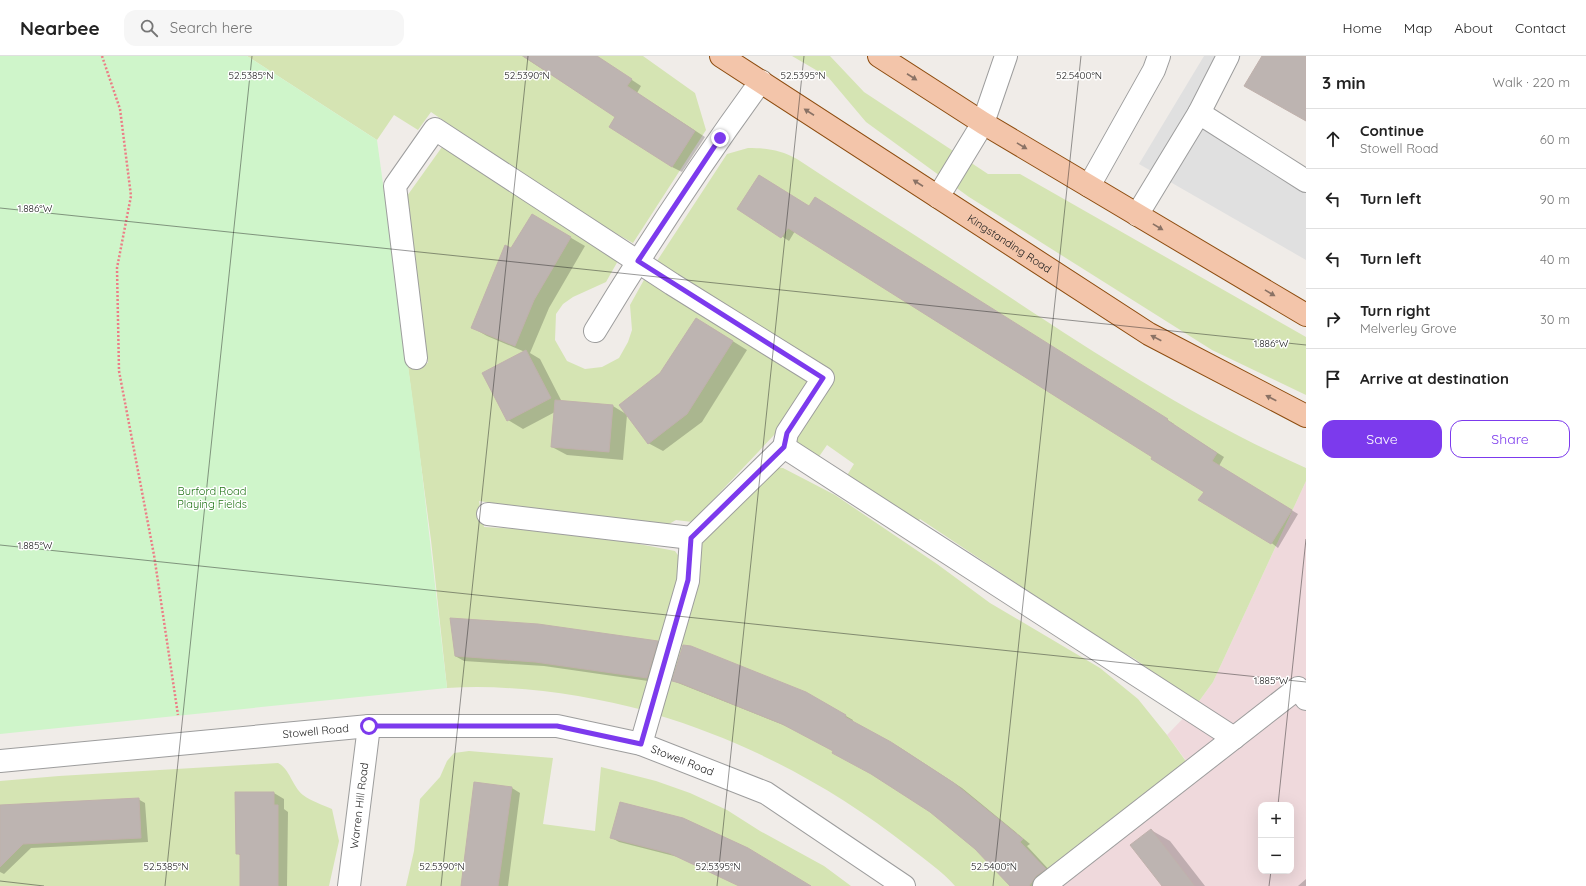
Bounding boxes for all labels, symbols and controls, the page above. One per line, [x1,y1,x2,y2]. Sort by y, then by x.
search box [124,10,404,46]
text: Nearbee [20,16,100,40]
icon: search [138,17,160,39]
text: Search here [170,18,253,37]
text: Home [1343,19,1382,37]
text: Map [1404,19,1432,37]
text: About [1454,19,1493,37]
text: Contact [1515,19,1566,37]
text: 52.5385°N [229,69,273,82]
text: 52.5390°N [504,69,550,82]
text: 52.5395°N [780,69,826,82]
text: 52.5400°N [1056,69,1102,82]
text: 3 min [1322,72,1366,93]
one-way arrow [907,73,917,81]
text: Walk · 220 m [1493,74,1570,90]
one-way arrow [804,108,814,116]
text: Continue [1360,121,1424,140]
icon: ahead [1322,128,1344,150]
route end [711,129,729,147]
text: 60 m [1540,131,1570,147]
text: Stowell Road [1360,140,1438,156]
one-way arrow [1016,143,1028,150]
one-way arrow [913,179,923,187]
icon: left [1322,188,1344,210]
text: Turn left [1360,189,1422,208]
text: 90 m [1540,191,1570,207]
text: 1.886°W [18,202,53,215]
street label: Kingstanding Road [965,211,1054,276]
one-way arrow [1153,223,1163,231]
icon: left [1322,248,1344,270]
text: Turn left [1360,249,1422,268]
text: 40 m [1540,251,1570,267]
one-way arrow [1264,290,1276,297]
text: Turn right [1360,301,1431,320]
icon: right [1322,308,1344,330]
text: 30 m [1540,311,1570,327]
text: Melverley Grove [1360,320,1457,336]
one-way arrow [1150,334,1162,341]
text: 1.886°W [1254,337,1289,350]
icon: arrive [1322,368,1344,390]
text: Arrive at destination [1360,369,1509,388]
one-way arrow [1266,394,1277,401]
button: Save [1322,420,1442,458]
button: Share [1450,420,1570,458]
park label: Burford Road Playing Fields [177,484,247,511]
text: 1.885°W [18,539,53,552]
text: 1.885°W [1254,674,1289,687]
route start [360,717,378,735]
street label: Stowell Road [282,721,349,741]
street label: Stowell Road [649,742,716,779]
street label: Warren Hill Road [347,762,371,850]
map controls [1258,802,1294,874]
button: + [1258,802,1294,838]
button: − [1258,838,1294,874]
text: 52.5385°N [144,860,188,873]
text: 52.5390°N [419,860,465,873]
text: 52.5395°N [695,860,741,873]
text: 52.5400°N [971,860,1017,873]

